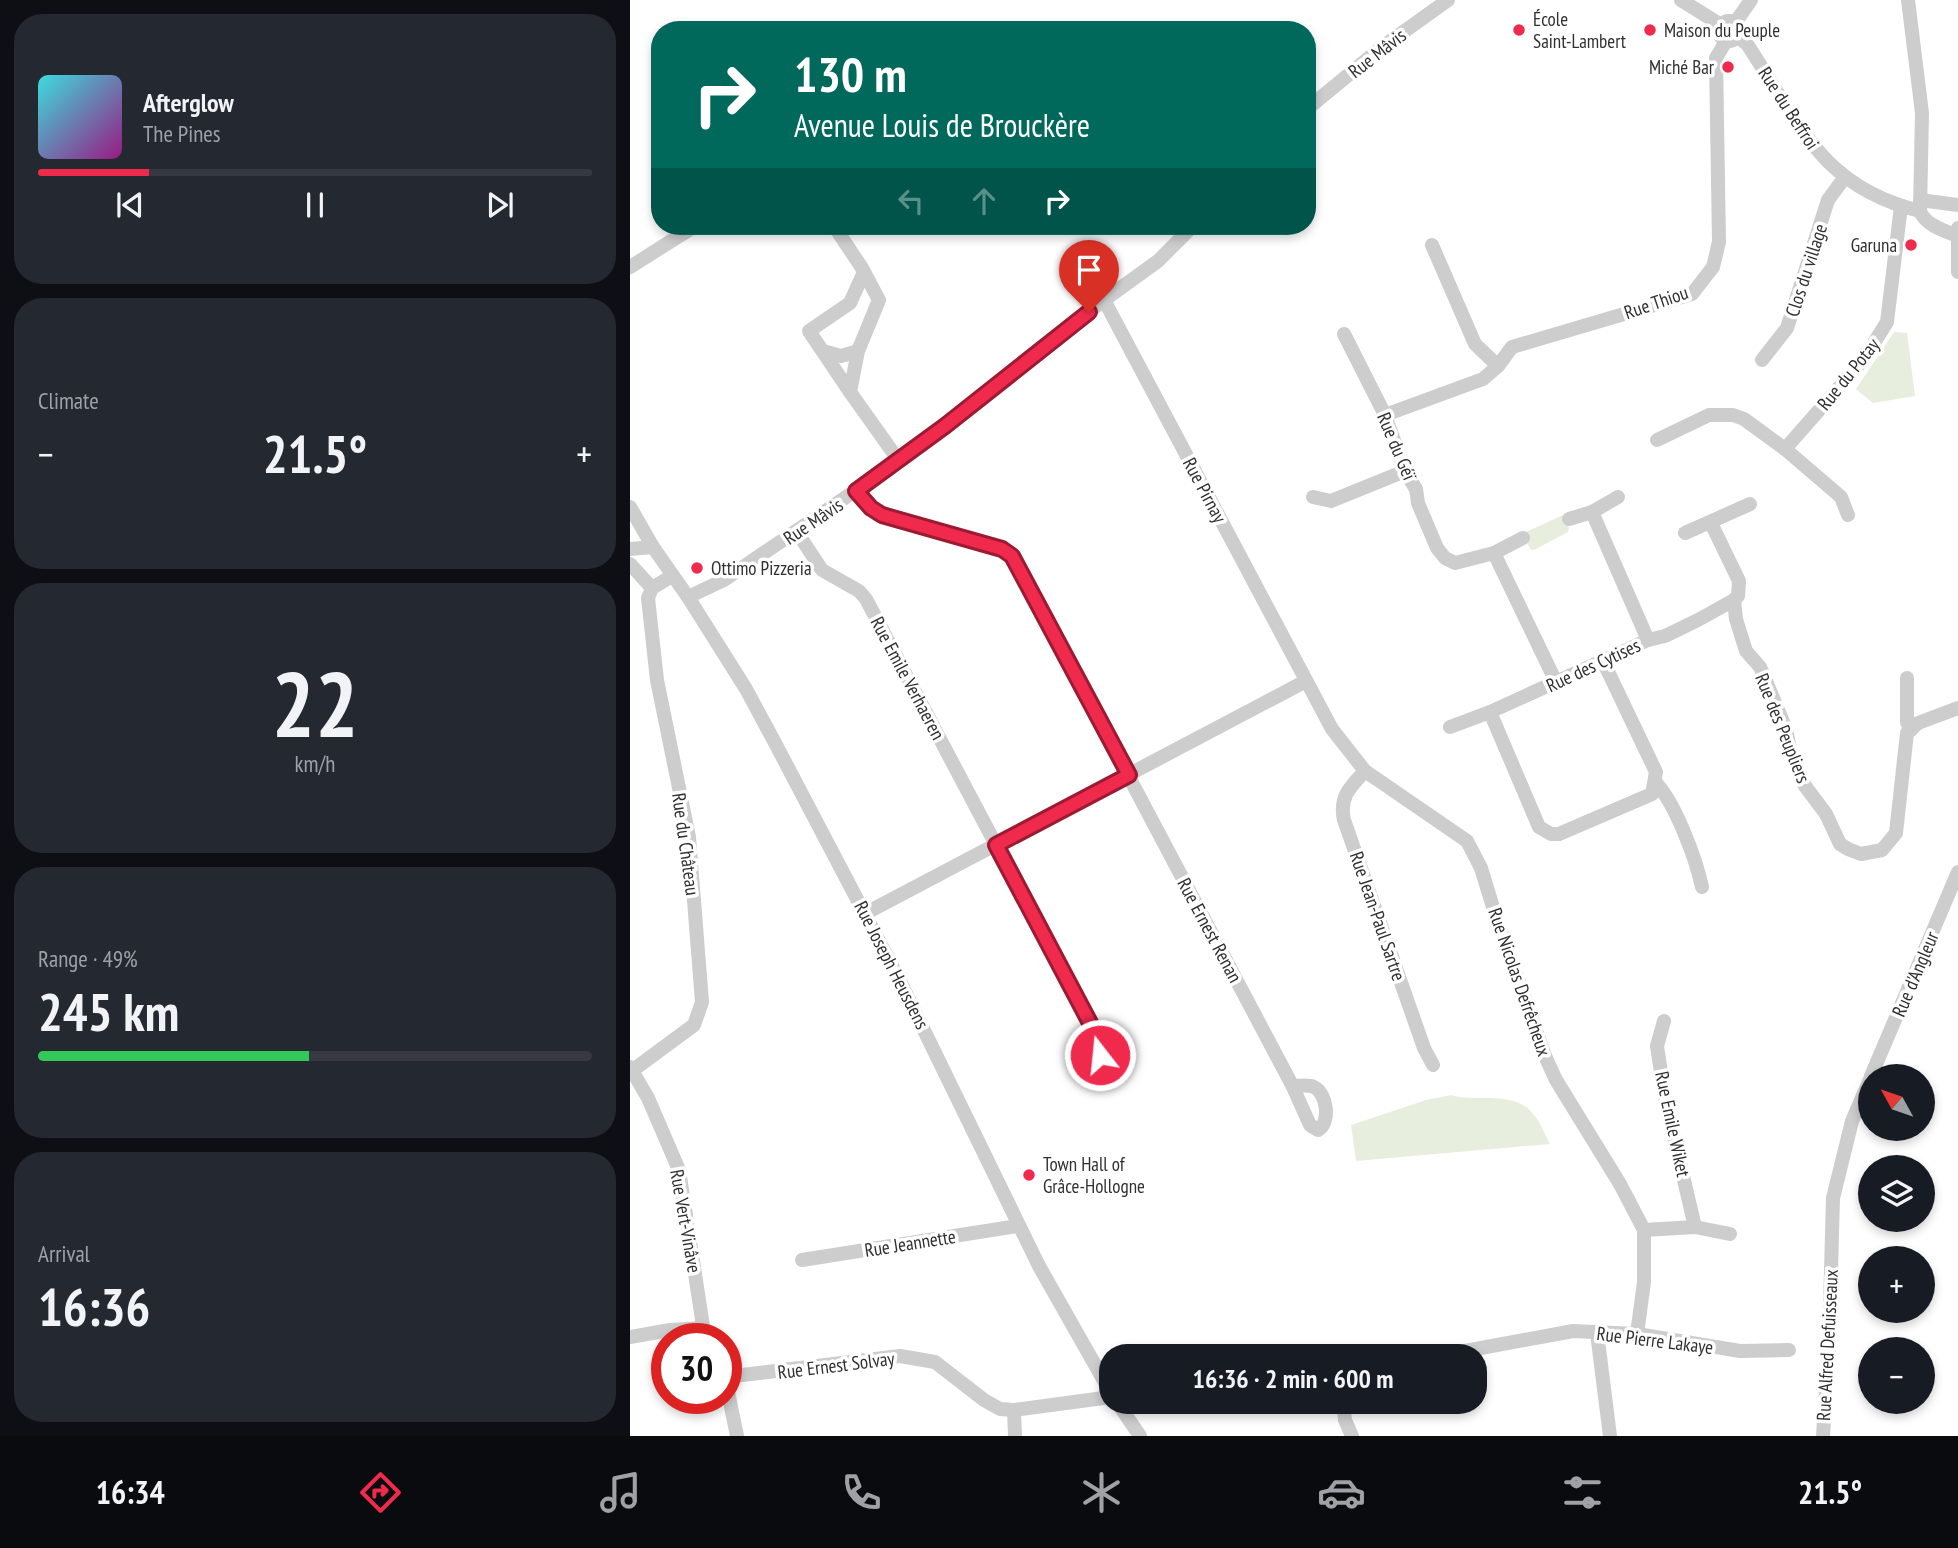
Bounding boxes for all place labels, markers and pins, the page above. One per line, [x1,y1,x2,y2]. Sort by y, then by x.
place label: École Saint-Lambert [1533,7,1627,53]
place label: Maison du Peuple [1664,18,1780,42]
marker: École Saint-Lambert [1511,22,1527,38]
marker: Maison du Peuple [1642,22,1658,38]
place label: Miché Bar [1649,55,1715,79]
marker: Miché Bar [1720,59,1736,75]
place label: Garuna [1851,233,1897,257]
marker: Garuna [1903,237,1919,253]
pin [1059,240,1119,312]
place label: Ottimo Pizzeria [711,556,812,580]
marker: Ottimo Pizzeria [689,560,705,576]
place label: Town Hall of Grâce-Hollogne [1043,1152,1145,1198]
marker: Town Hall of Grâce-Hollogne [1021,1167,1037,1183]

